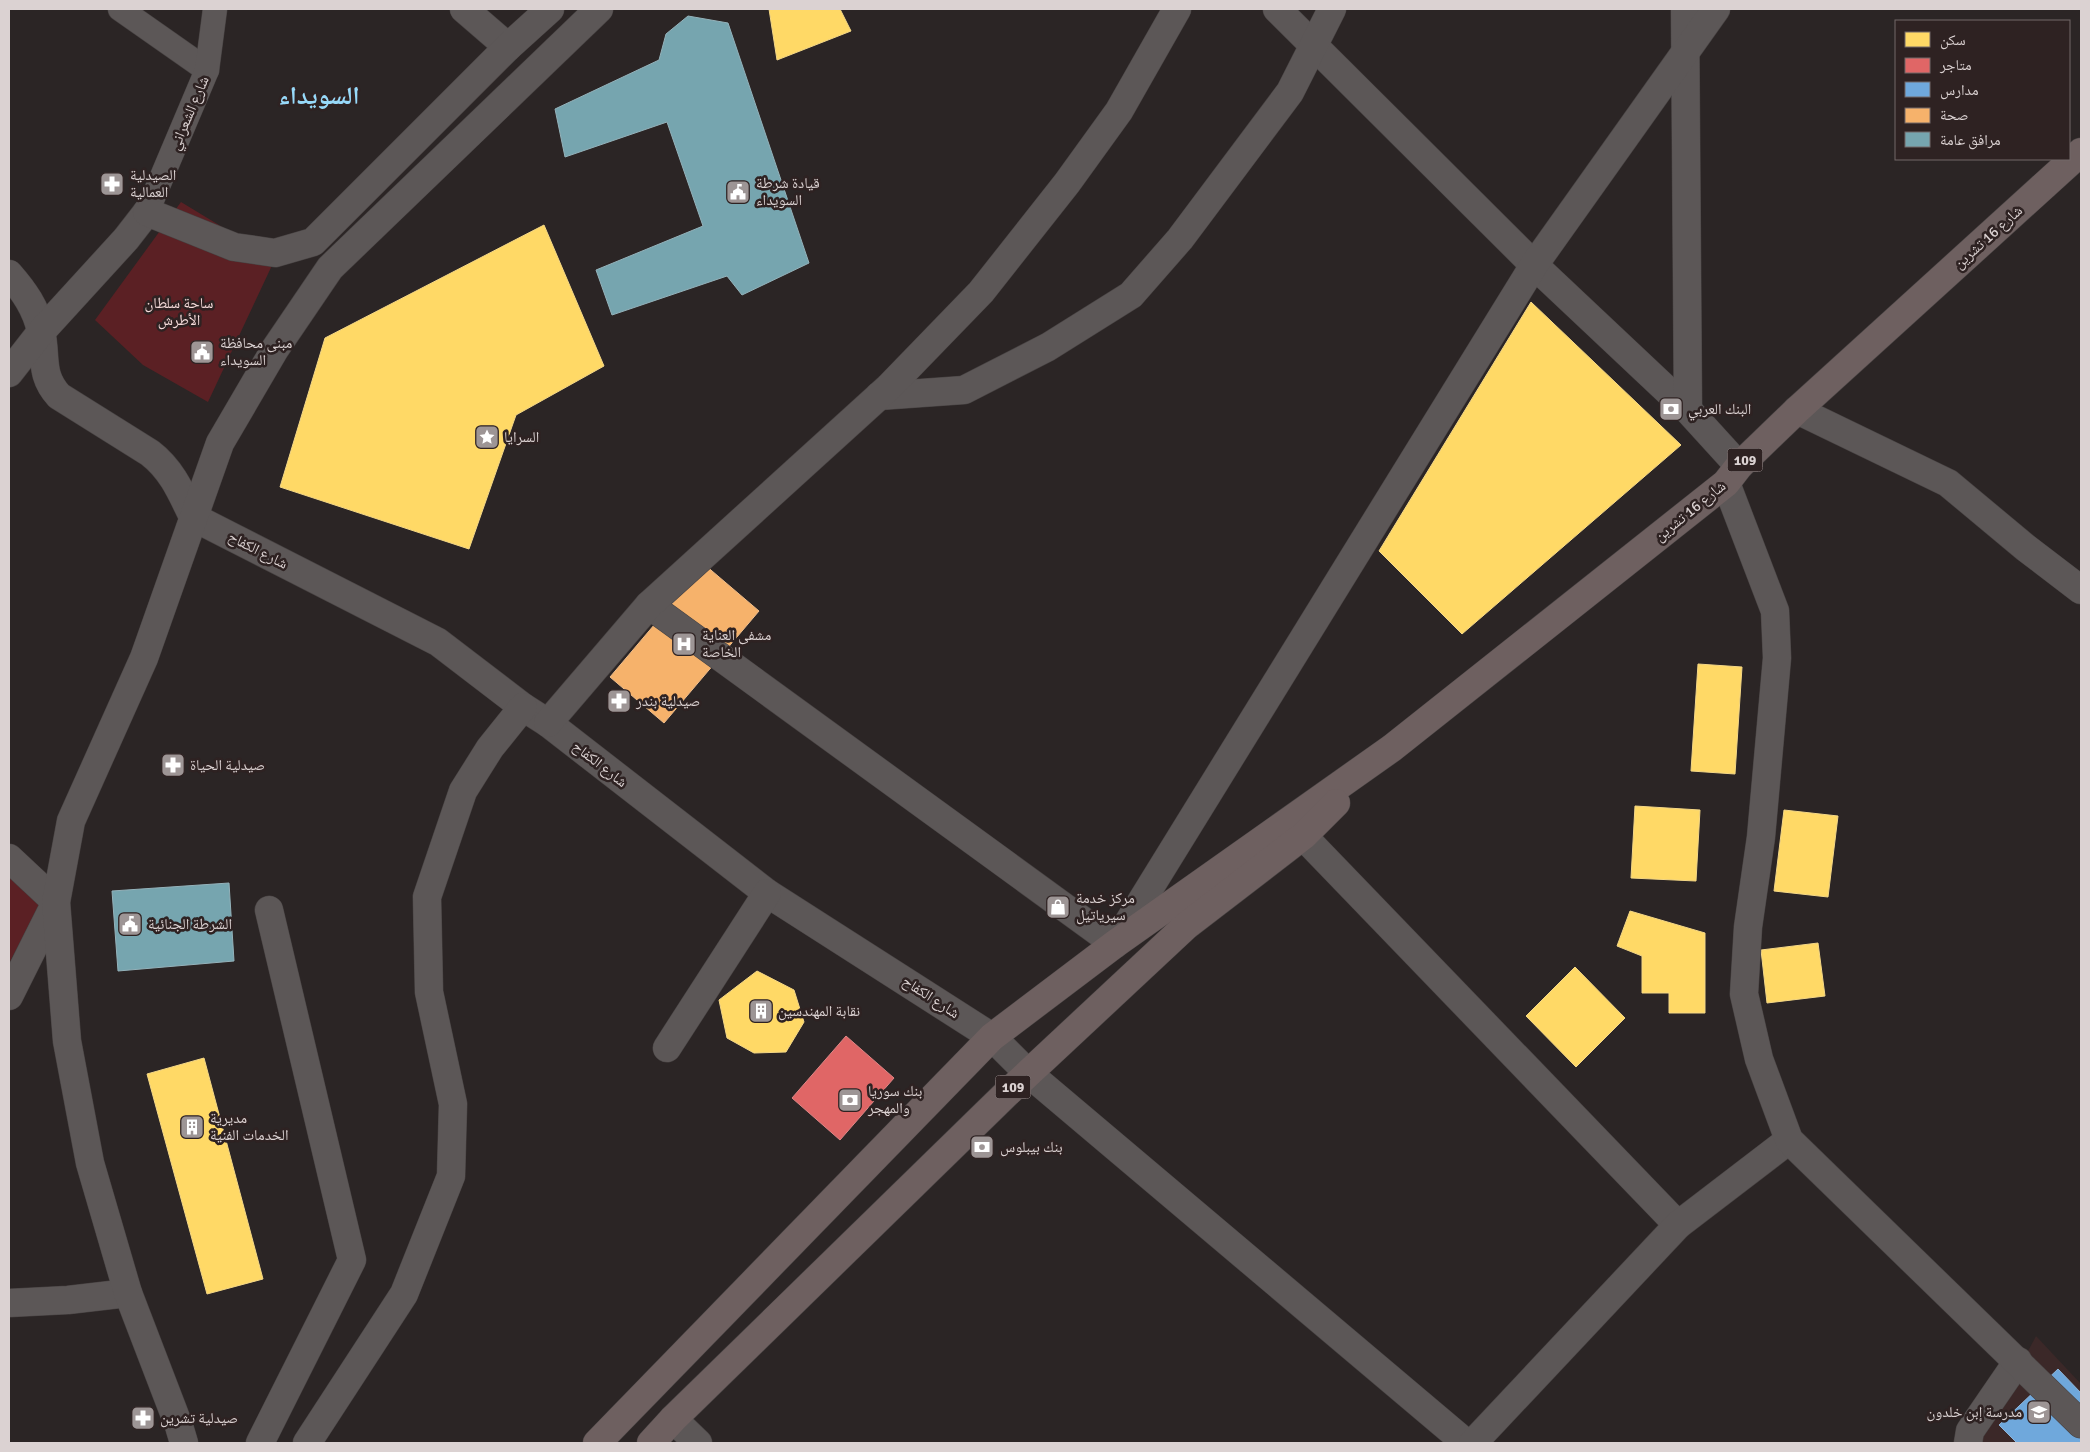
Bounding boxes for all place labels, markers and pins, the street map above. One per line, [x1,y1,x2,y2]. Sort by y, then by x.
place label: الصيدلية العمالية [130,166,176,201]
pharmacy icon: الصيدلية العمالية [99,171,125,197]
place label: قيادة شرطة السويداء [756,174,820,209]
public building icon: قيادة شرطة السويداء [725,179,751,205]
place label: مبنى محافظة السويداء [220,334,293,369]
public building icon: مبنى محافظة السويداء [189,339,215,365]
bank icon: البنك العربي [1658,396,1684,422]
place label: البنك العربي [1688,400,1751,421]
place icon: السرايا [474,424,500,450]
place label: السرايا [504,428,539,446]
place label: مشفى العناية الخاصة [702,626,771,661]
hospital icon: مشفى العناية الخاصة [671,631,697,657]
pharmacy icon: صيدلية بندر [606,688,632,714]
place label: صيدلية بندر [635,692,700,710]
pharmacy icon: صيدلية الحياة [160,752,186,778]
place label: صيدلية الحياة [190,756,265,774]
place label: مركز خدمة سيرياتيل [1076,889,1135,925]
shop icon: مركز خدمة سيرياتيل [1045,894,1071,920]
public building icon: الشرطة الجنائية [117,911,143,937]
place label: الشرطة الجنائية [148,915,232,933]
building icon: نقابة المهندسين [748,998,774,1024]
place label: نقابة المهندسين [778,1002,860,1021]
place label: بنك سوريا والمهجر [867,1082,922,1117]
bank icon: بنك سوريا والمهجر [837,1087,863,1113]
place label: مديرية الخدمات الفنية [210,1109,288,1144]
building icon: مديرية الخدمات الفنية [179,1114,205,1140]
bank icon: بنك بيبلوس [969,1134,995,1160]
place label: بنك بيبلوس [1000,1138,1063,1157]
school or university icon: مدرسة إبن خلدون [2026,1399,2052,1425]
place label: مدرسة إبن خلدون [1926,1403,2022,1422]
pharmacy icon: صيدلية تشرين [130,1405,156,1431]
place label: صيدلية تشرين [160,1409,238,1428]

